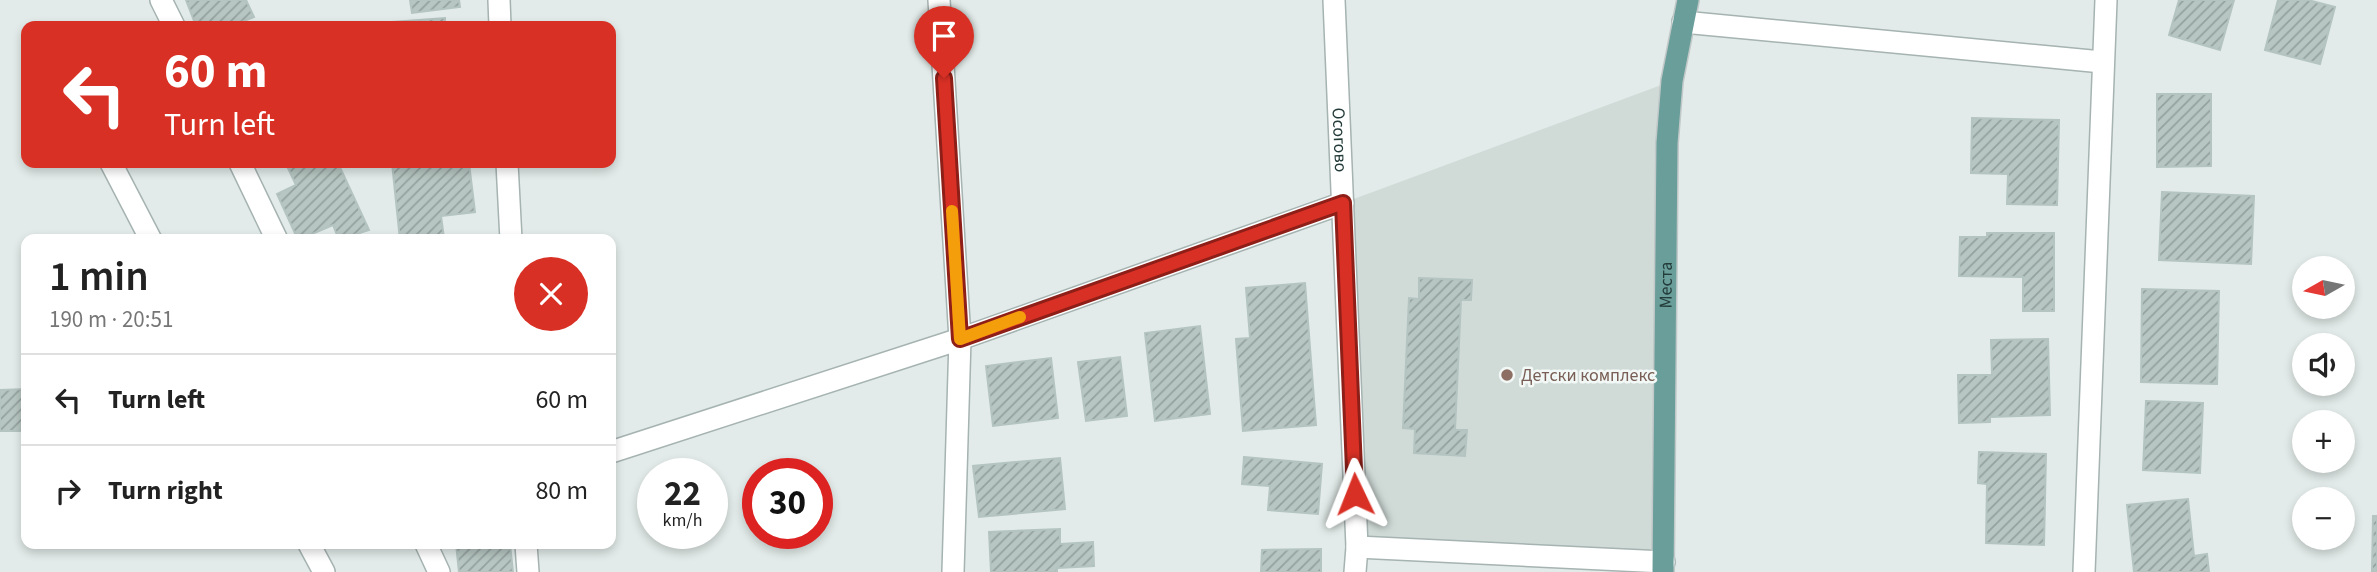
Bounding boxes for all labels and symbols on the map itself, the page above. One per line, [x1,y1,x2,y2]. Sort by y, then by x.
pin [914,6,974,78]
street label: Осогово [1326,107,1354,173]
north arrow [2292,256,2356,318]
street label: Места [1653,261,1678,309]
place label: Детски комплекс [1521,363,1655,388]
marker: Детски комплекс [1499,367,1515,383]
position arrow [1318,457,1392,531]
speed limit sign: 30 [742,458,833,549]

